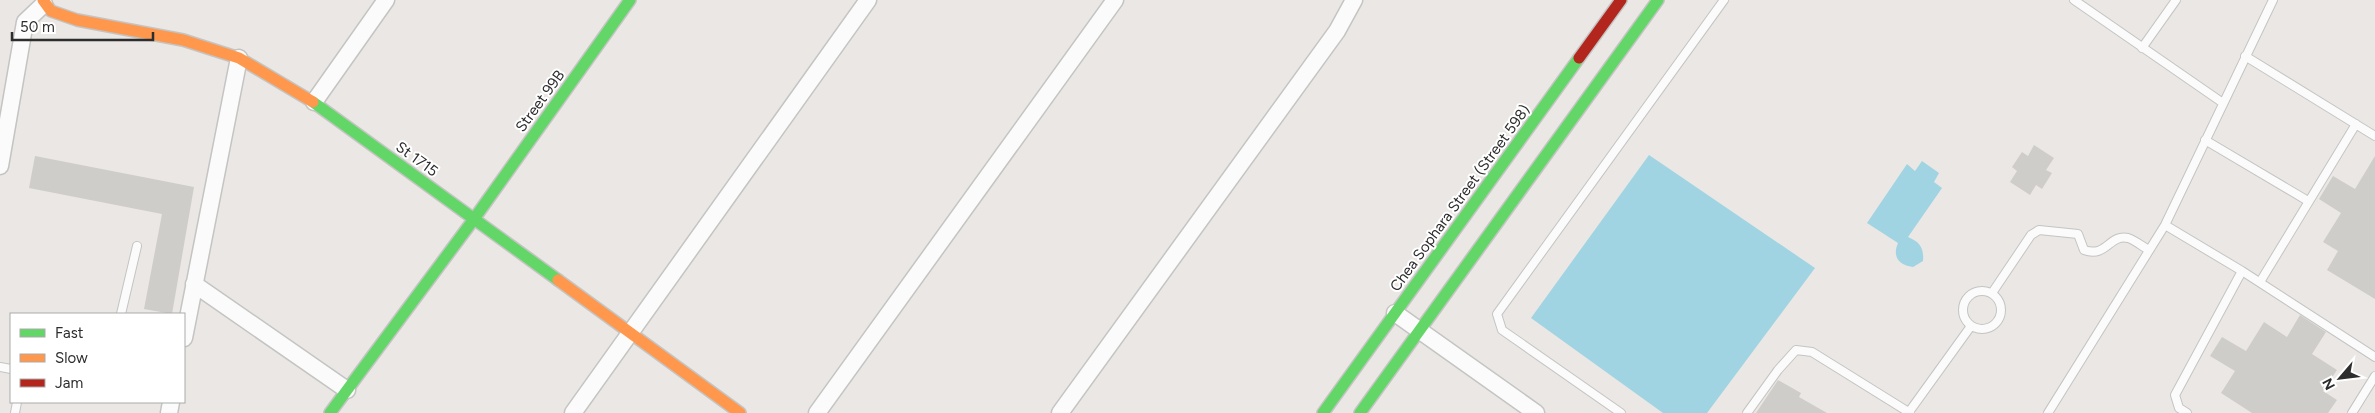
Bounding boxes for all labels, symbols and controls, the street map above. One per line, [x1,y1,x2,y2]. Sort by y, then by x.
scale bar [12,10,154,42]
text: 50 m [20,18,55,36]
street label: Street 99B [512,67,568,135]
street label: Chea Sophara Street (Street 598) [1386,101,1534,295]
street label: St 1715 [392,138,442,180]
legend [10,313,185,403]
text: Fast [55,324,84,342]
text: Slow [55,349,88,367]
north arrow [2315,353,2365,403]
text: Jam [55,374,83,392]
text: N [2319,375,2339,393]

